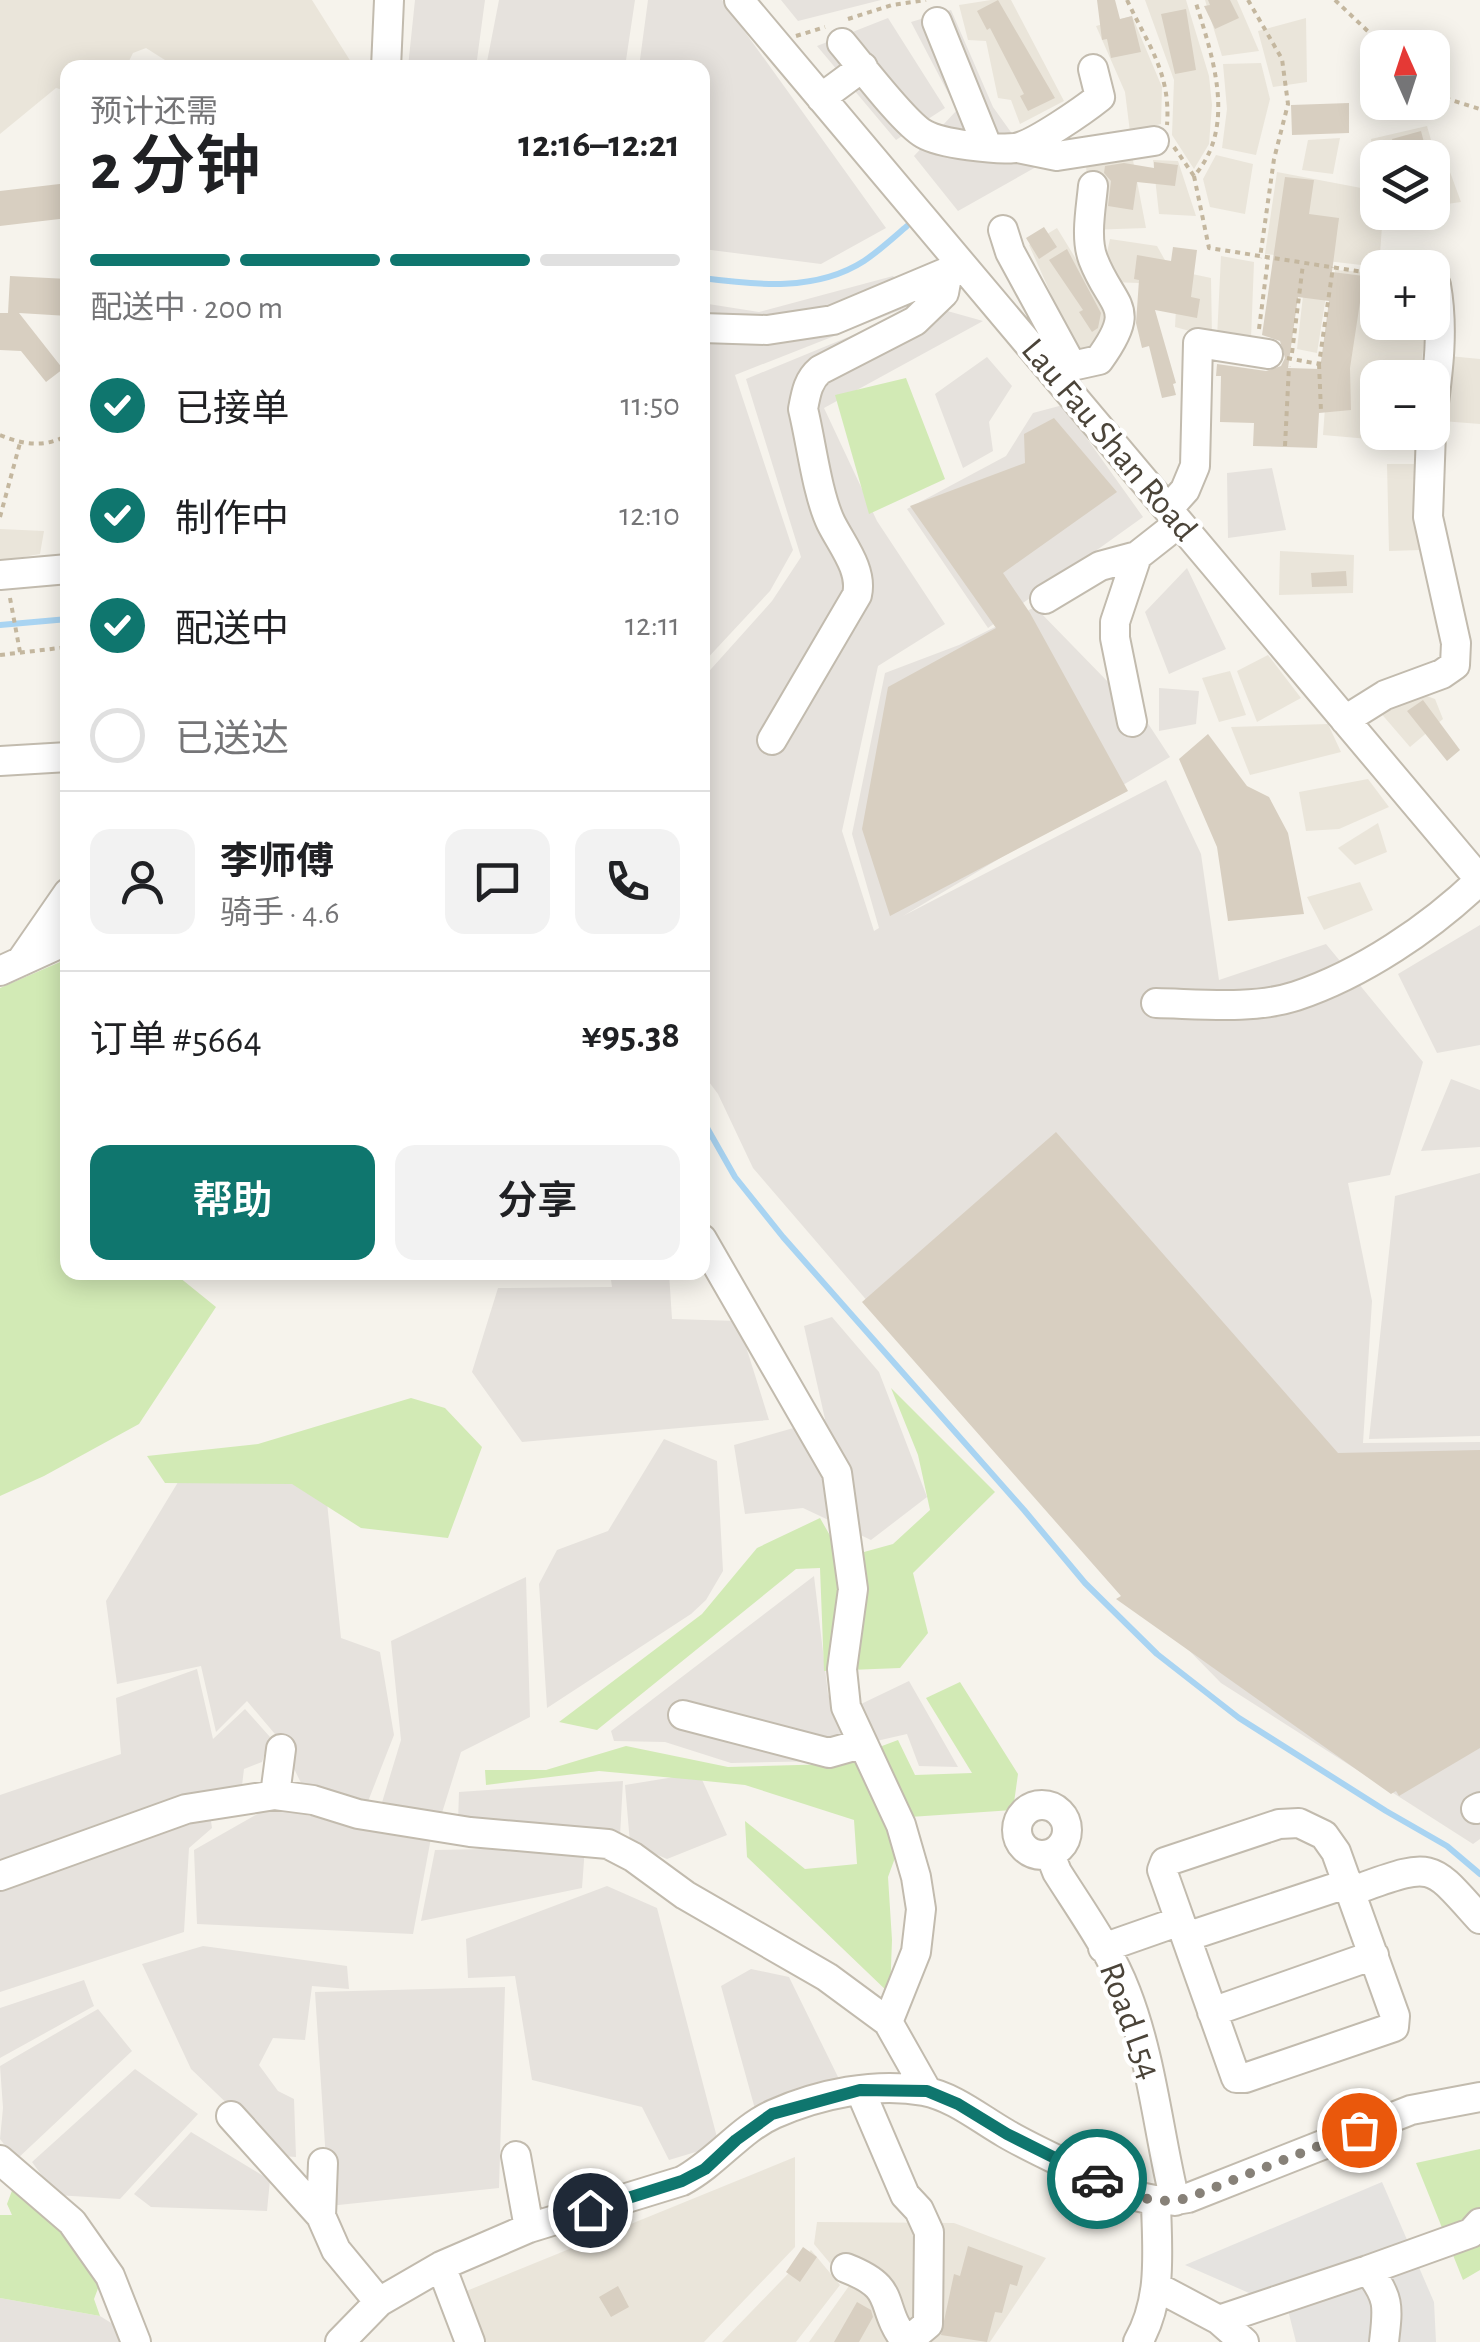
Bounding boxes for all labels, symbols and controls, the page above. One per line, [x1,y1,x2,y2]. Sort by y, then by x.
north arrow [1360,30,1450,120]
map controls [1360,30,1450,450]
text: 预计还需 [90,96,218,128]
text: 12:16–12:21 [518,126,680,164]
text: 2 分钟 [90,136,260,201]
button: layers [1360,140,1450,230]
button: + [1360,250,1450,340]
text: 配送中 · 200 m [90,292,283,324]
street label: Lau Fau Shan Road [1015,332,1203,548]
button: − [1360,360,1450,450]
icon: check [90,378,145,433]
text: 11:50 [620,389,680,421]
text: 已接单 [175,391,289,429]
icon: check [90,488,145,543]
text: 12:10 [619,499,680,531]
text: 制作中 [175,501,289,539]
icon: check [90,598,145,653]
text: 12:11 [625,609,680,641]
text: 配送中 [175,611,289,649]
text: 已送达 [175,721,289,759]
button: person [90,829,195,934]
button: chat [445,829,550,934]
button: phone [575,829,680,934]
text: 李师傅 [220,844,334,882]
text: 骑手 · 4.6 [220,897,340,929]
text: ¥95.38 [581,1017,680,1055]
text: 订单 #5664 [90,1022,262,1060]
button: 帮助 [90,1145,375,1260]
button: 分享 [395,1145,680,1260]
street label: Road L54 [1093,1958,1167,2084]
pin [1317,2088,1402,2173]
icon: bag [1332,2103,1387,2158]
courier [1047,2129,1147,2229]
icon: car [1070,2152,1125,2207]
pin [548,2168,633,2253]
icon: home [563,2183,618,2238]

